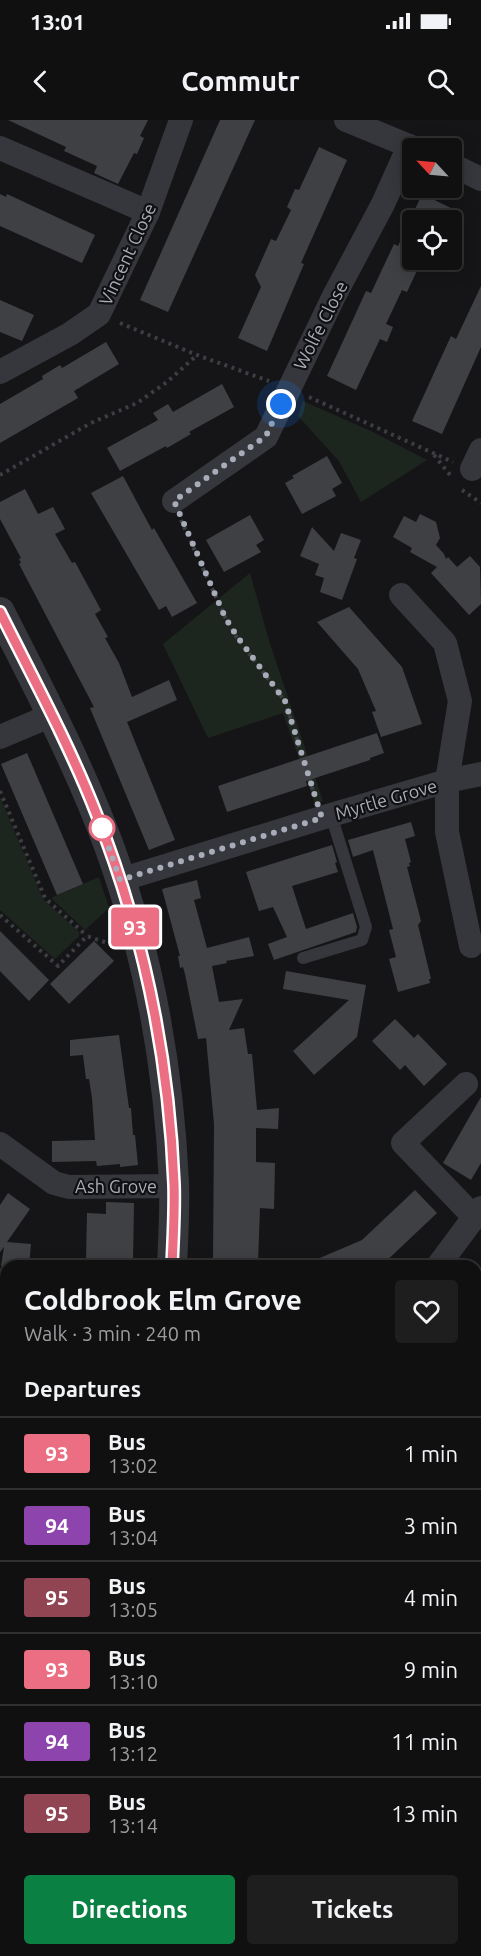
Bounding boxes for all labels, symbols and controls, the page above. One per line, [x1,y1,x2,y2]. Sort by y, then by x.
text: 13:01 [30,9,85,34]
icon: back [24,65,57,98]
icon: search [424,65,457,98]
text: Commutr [181,66,300,96]
north arrow [402,138,462,198]
map controls [402,138,462,270]
street label: Vincent Close [95,200,159,308]
button: locate [402,210,462,270]
street label: Wolfe Close [289,277,351,373]
your location [266,389,296,419]
street label: Myrtle Grove [333,775,439,823]
unlabelled marker [89,815,115,841]
line badge: 93 [108,908,162,946]
text: 93 [123,915,147,939]
street label: Ash Grove [75,1176,157,1196]
button: heart [395,1280,458,1343]
text: Coldbrook Elm Grove [24,1284,302,1315]
text: Walk · 3 min · 240 m [24,1322,201,1345]
text: Departures [24,1376,141,1401]
text: Bus [108,1429,146,1454]
text: 93 [45,1441,69,1465]
text: 1 min [404,1441,458,1466]
text: 13:02 [108,1454,158,1477]
text: Bus [108,1501,146,1526]
text: 94 [45,1513,69,1537]
text: 3 min [404,1513,458,1538]
text: 13:04 [108,1526,158,1549]
text: Bus [108,1573,146,1598]
text: 95 [45,1585,69,1609]
text: 4 min [404,1585,458,1610]
text: 13:05 [108,1598,158,1621]
text: Bus [108,1645,146,1670]
text: 93 [45,1657,69,1681]
text: 9 min [404,1657,458,1682]
text: 13:10 [108,1670,158,1693]
text: Bus [108,1717,146,1742]
text: 94 [45,1729,69,1753]
text: 11 min [391,1729,458,1754]
text: 13:12 [108,1742,158,1765]
text: Bus [108,1789,146,1814]
text: 95 [45,1801,69,1825]
text: 13 min [391,1801,458,1826]
text: 13:14 [108,1814,158,1837]
button: Directions [24,1875,235,1944]
button: Tickets [247,1875,458,1944]

